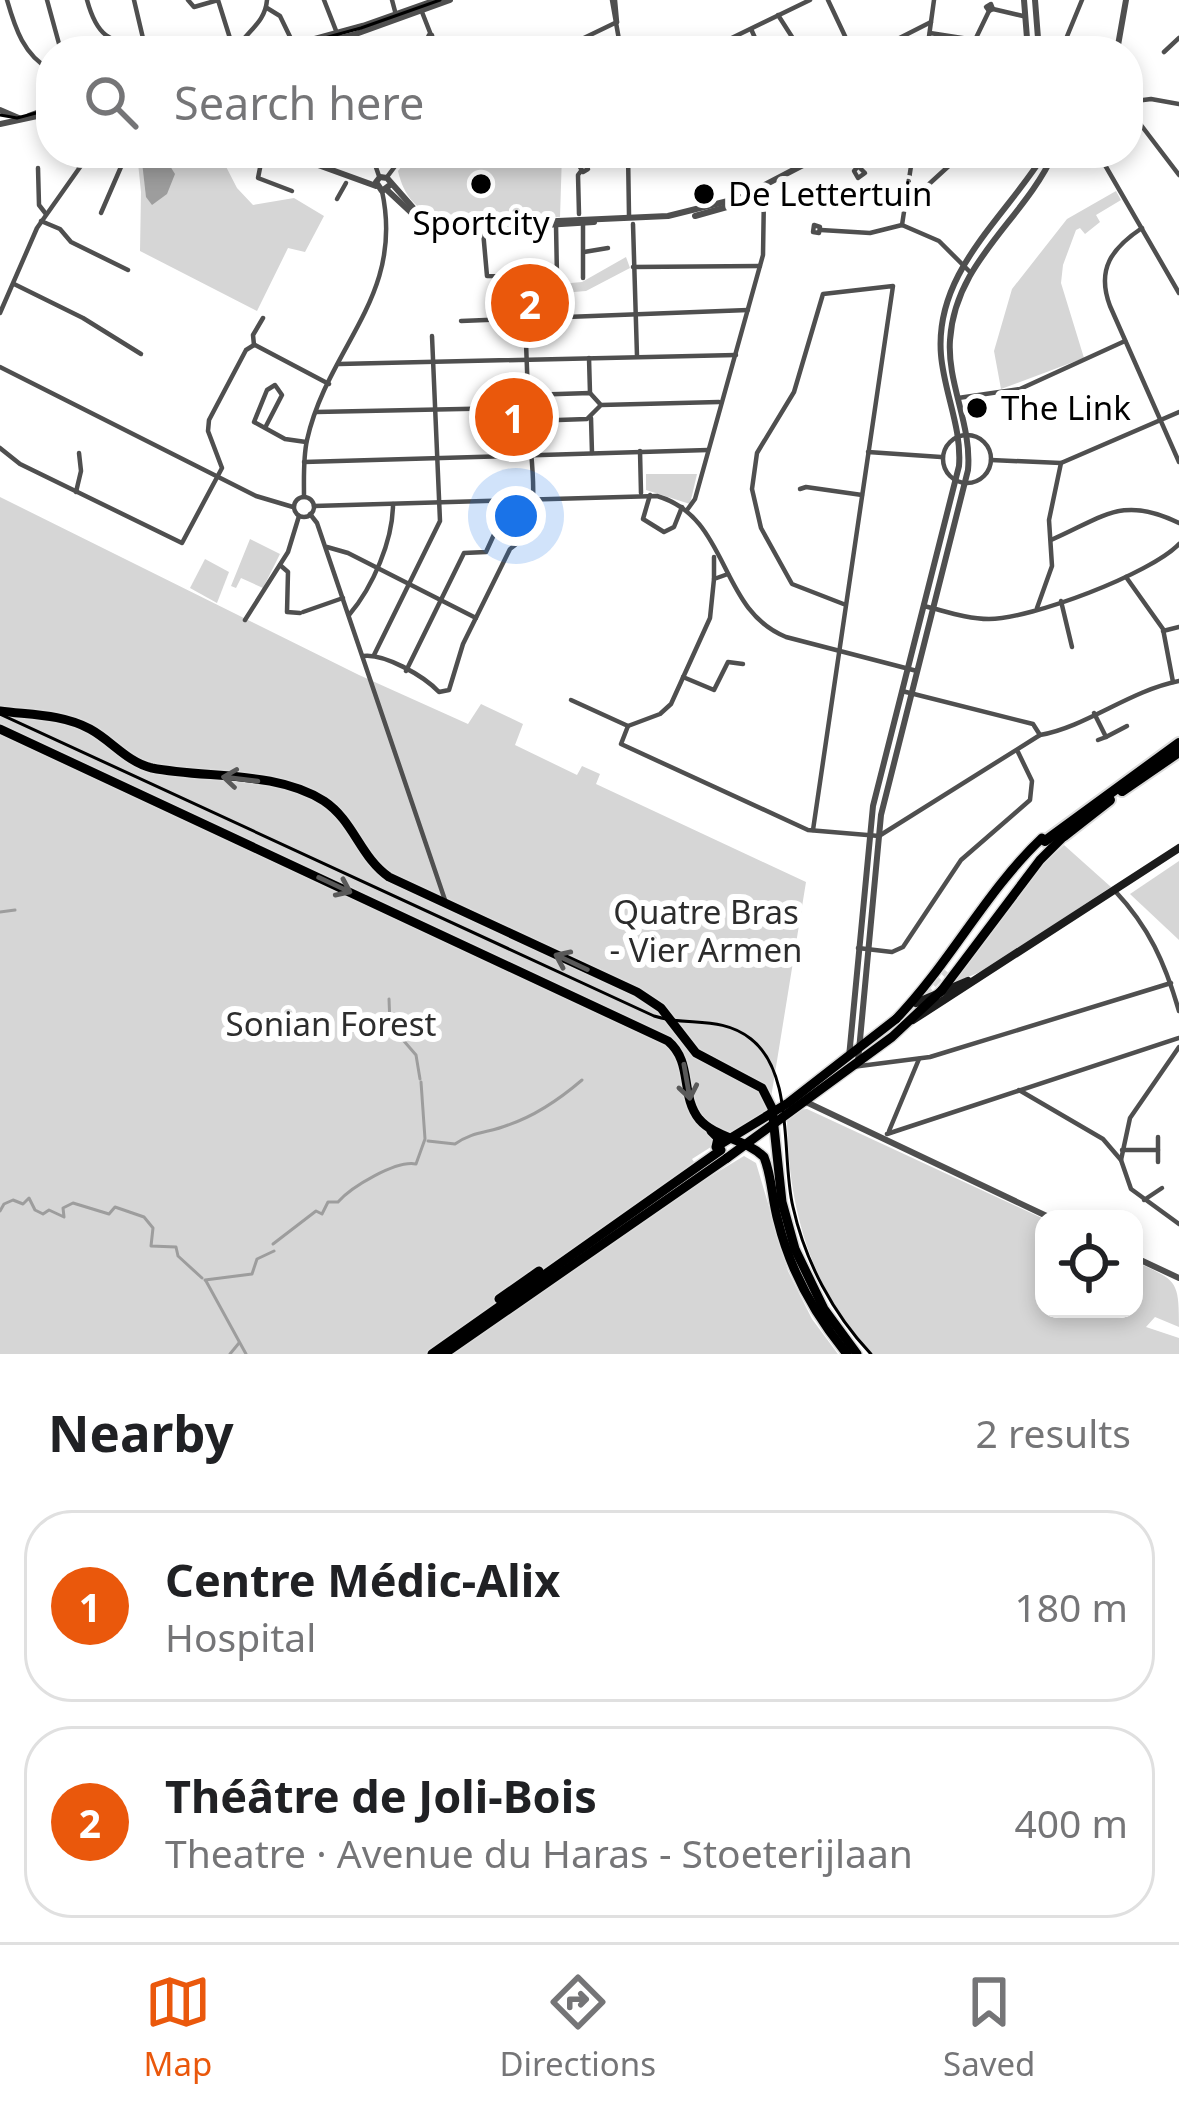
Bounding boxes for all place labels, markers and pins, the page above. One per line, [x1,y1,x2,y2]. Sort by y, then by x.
marker: Sportcity [468,171,494,197]
place label: De Lettertuin [728,171,932,216]
marker: De Lettertuin [691,181,717,207]
place label: Sportcity [412,200,550,245]
pin: 2 [491,258,569,348]
pin: 1 [475,372,553,462]
place label: The Link [1001,385,1131,430]
marker: The Link [964,395,990,421]

